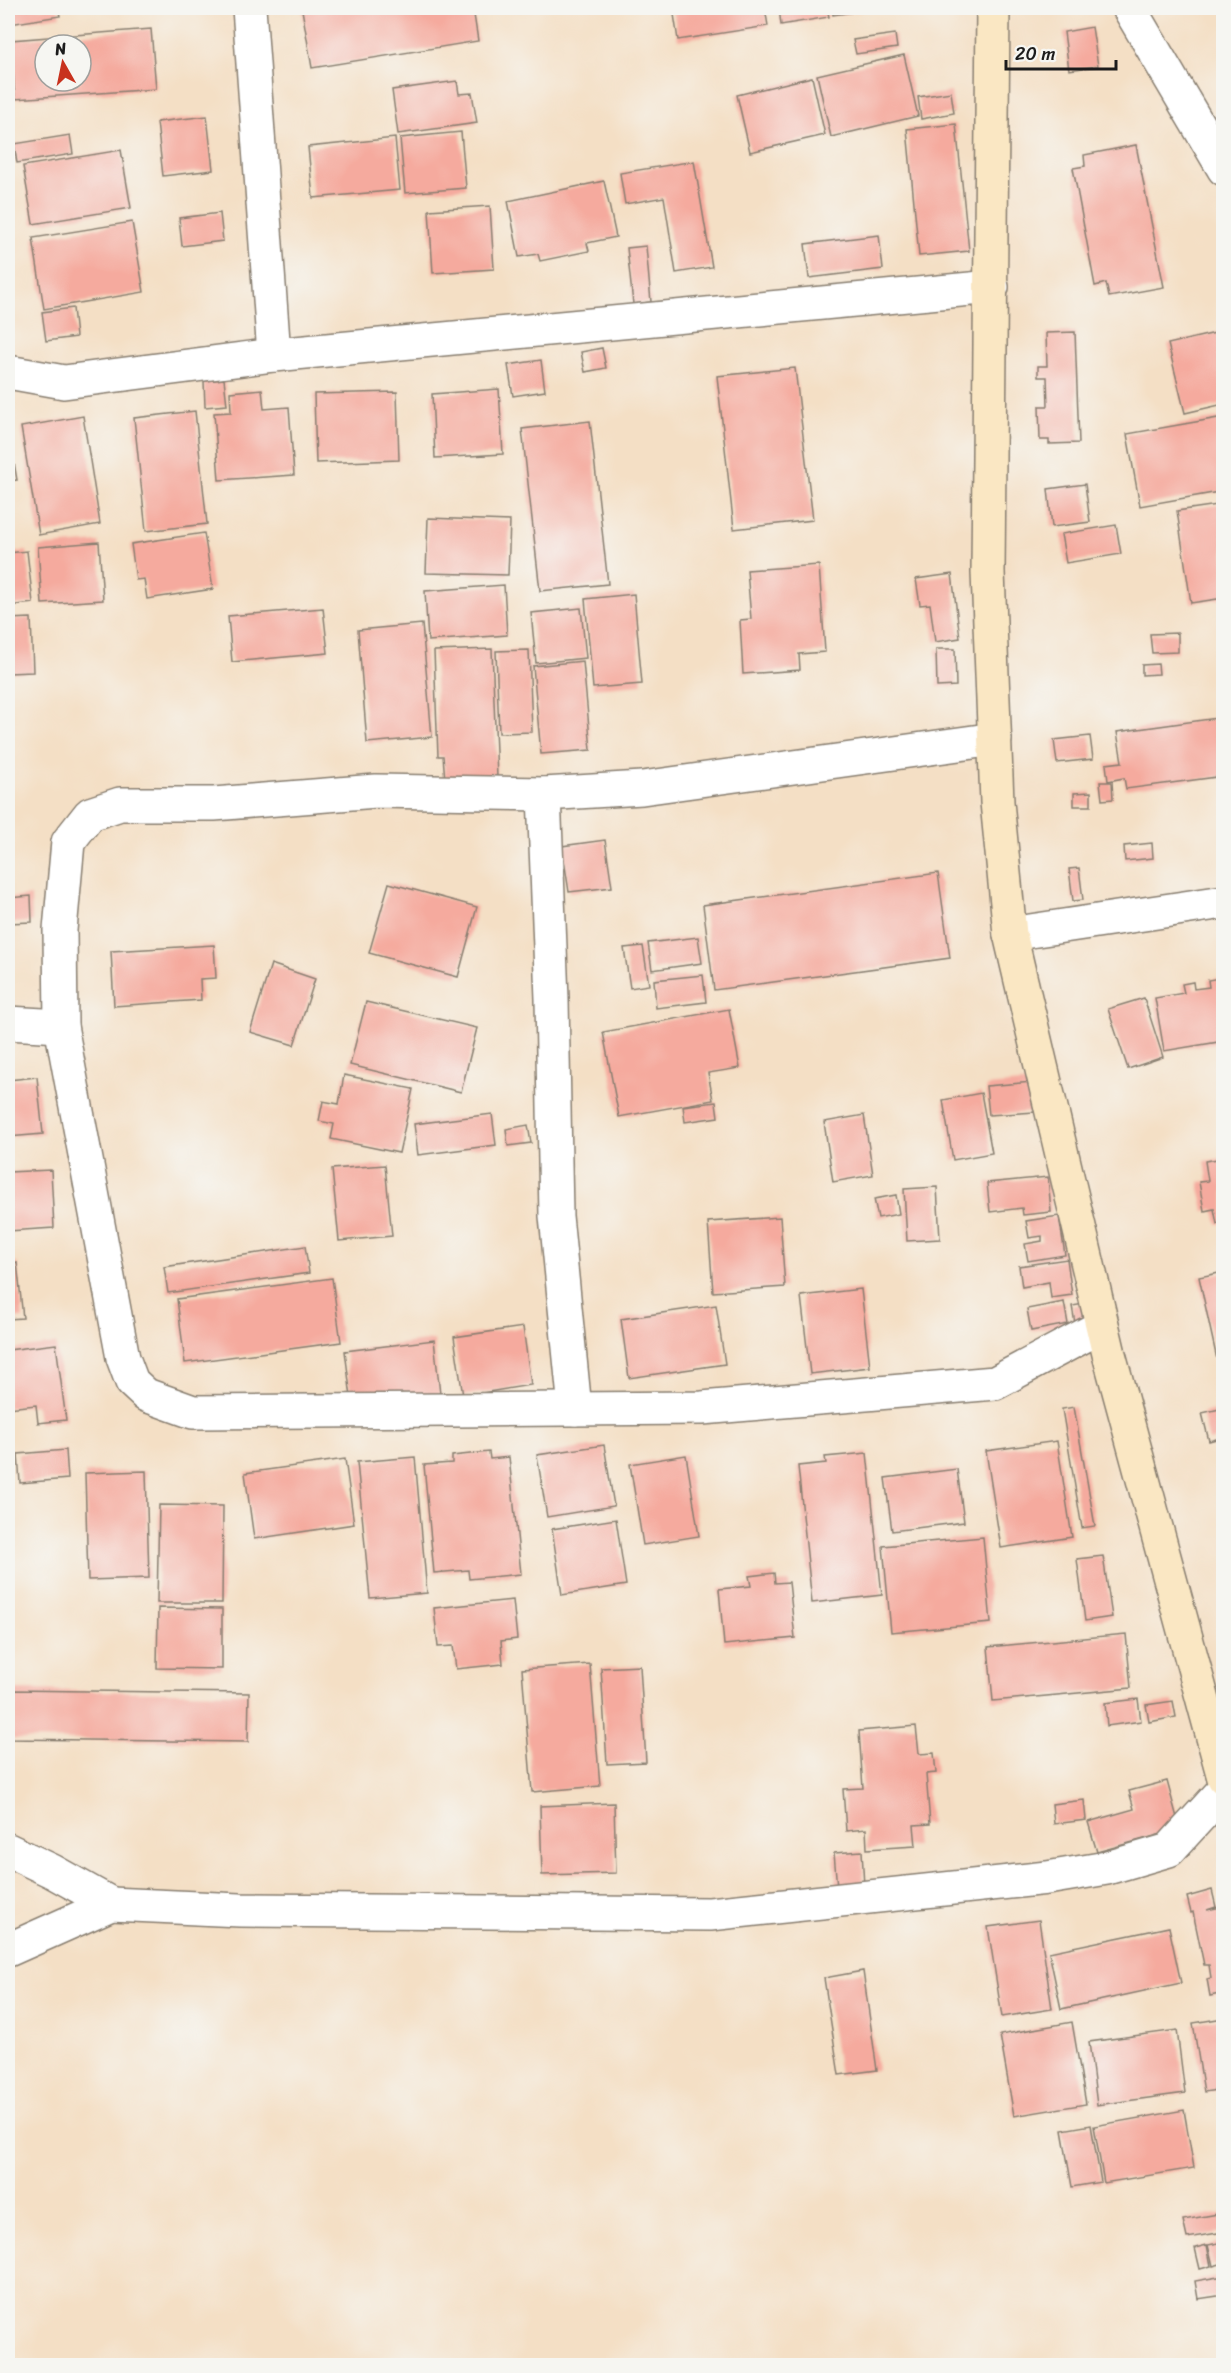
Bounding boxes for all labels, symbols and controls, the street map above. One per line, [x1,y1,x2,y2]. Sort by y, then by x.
north arrow [33,33,93,93]
text: N [52,33,69,64]
scale bar [1006,33,1116,71]
text: 20 m [1015,38,1055,70]

